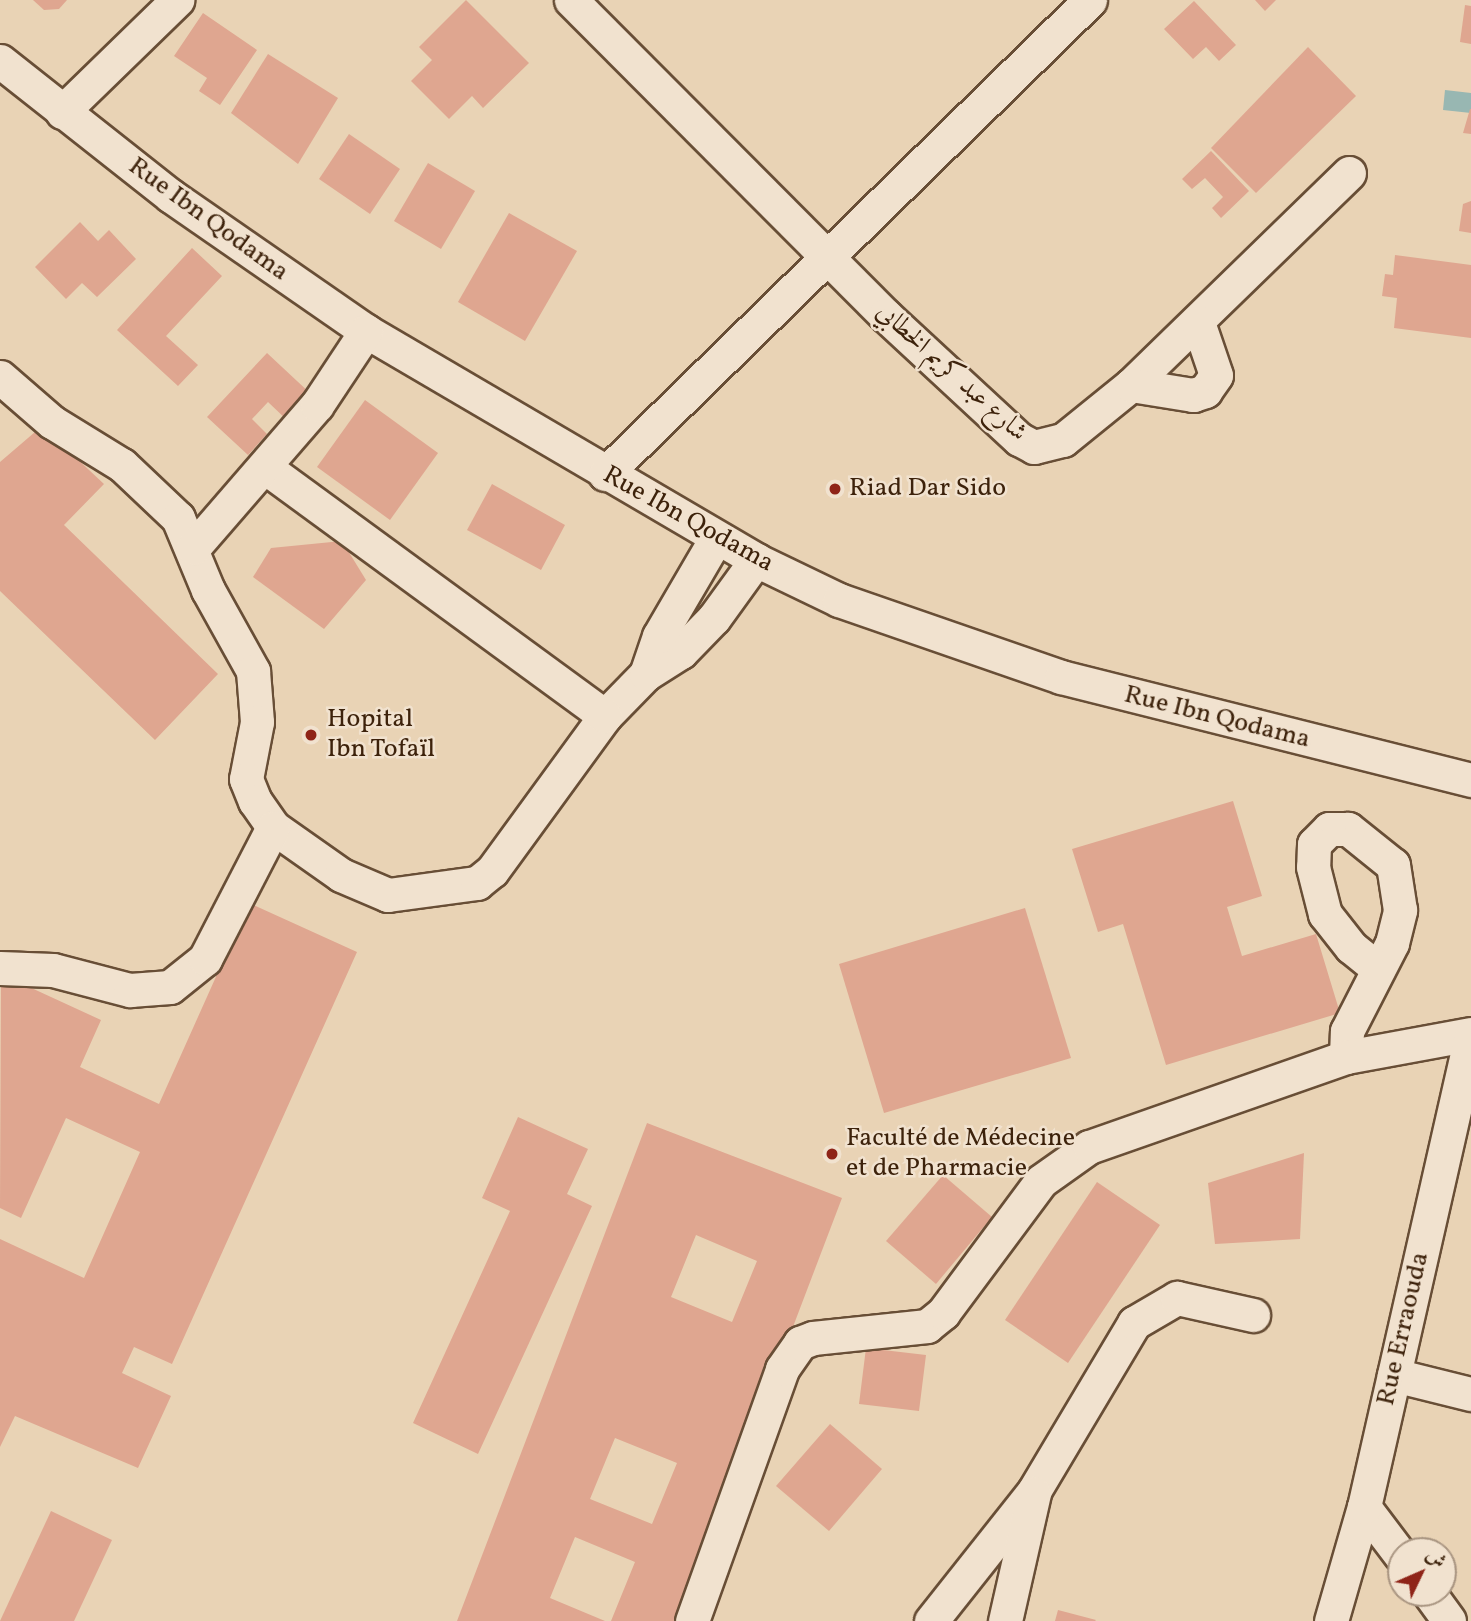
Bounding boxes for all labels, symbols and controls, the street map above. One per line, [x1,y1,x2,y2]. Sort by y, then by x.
street label: Rue Ibn Qodama [122,151,294,289]
street label: شارع عبد كريم الخطابي [869,297,1033,449]
street label: Rue Ibn Qodama [597,460,779,580]
place label: Riad Dar Sido [849,473,1006,505]
marker: Riad Dar Sido [827,481,843,497]
street label: Rue Ibn Qodama [1121,680,1313,756]
place label: Hopital Ibn Tofaïl [327,704,436,766]
marker: Hopital Ibn Tofaïl [301,725,321,745]
place label: Faculté de Médecine et de Pharmacie [846,1123,1075,1184]
marker: Faculté de Médecine et de Pharmacie [824,1146,840,1162]
street label: Rue Erraouda [1371,1249,1437,1409]
north arrow [1387,1537,1457,1607]
text: ش [1420,1543,1452,1575]

